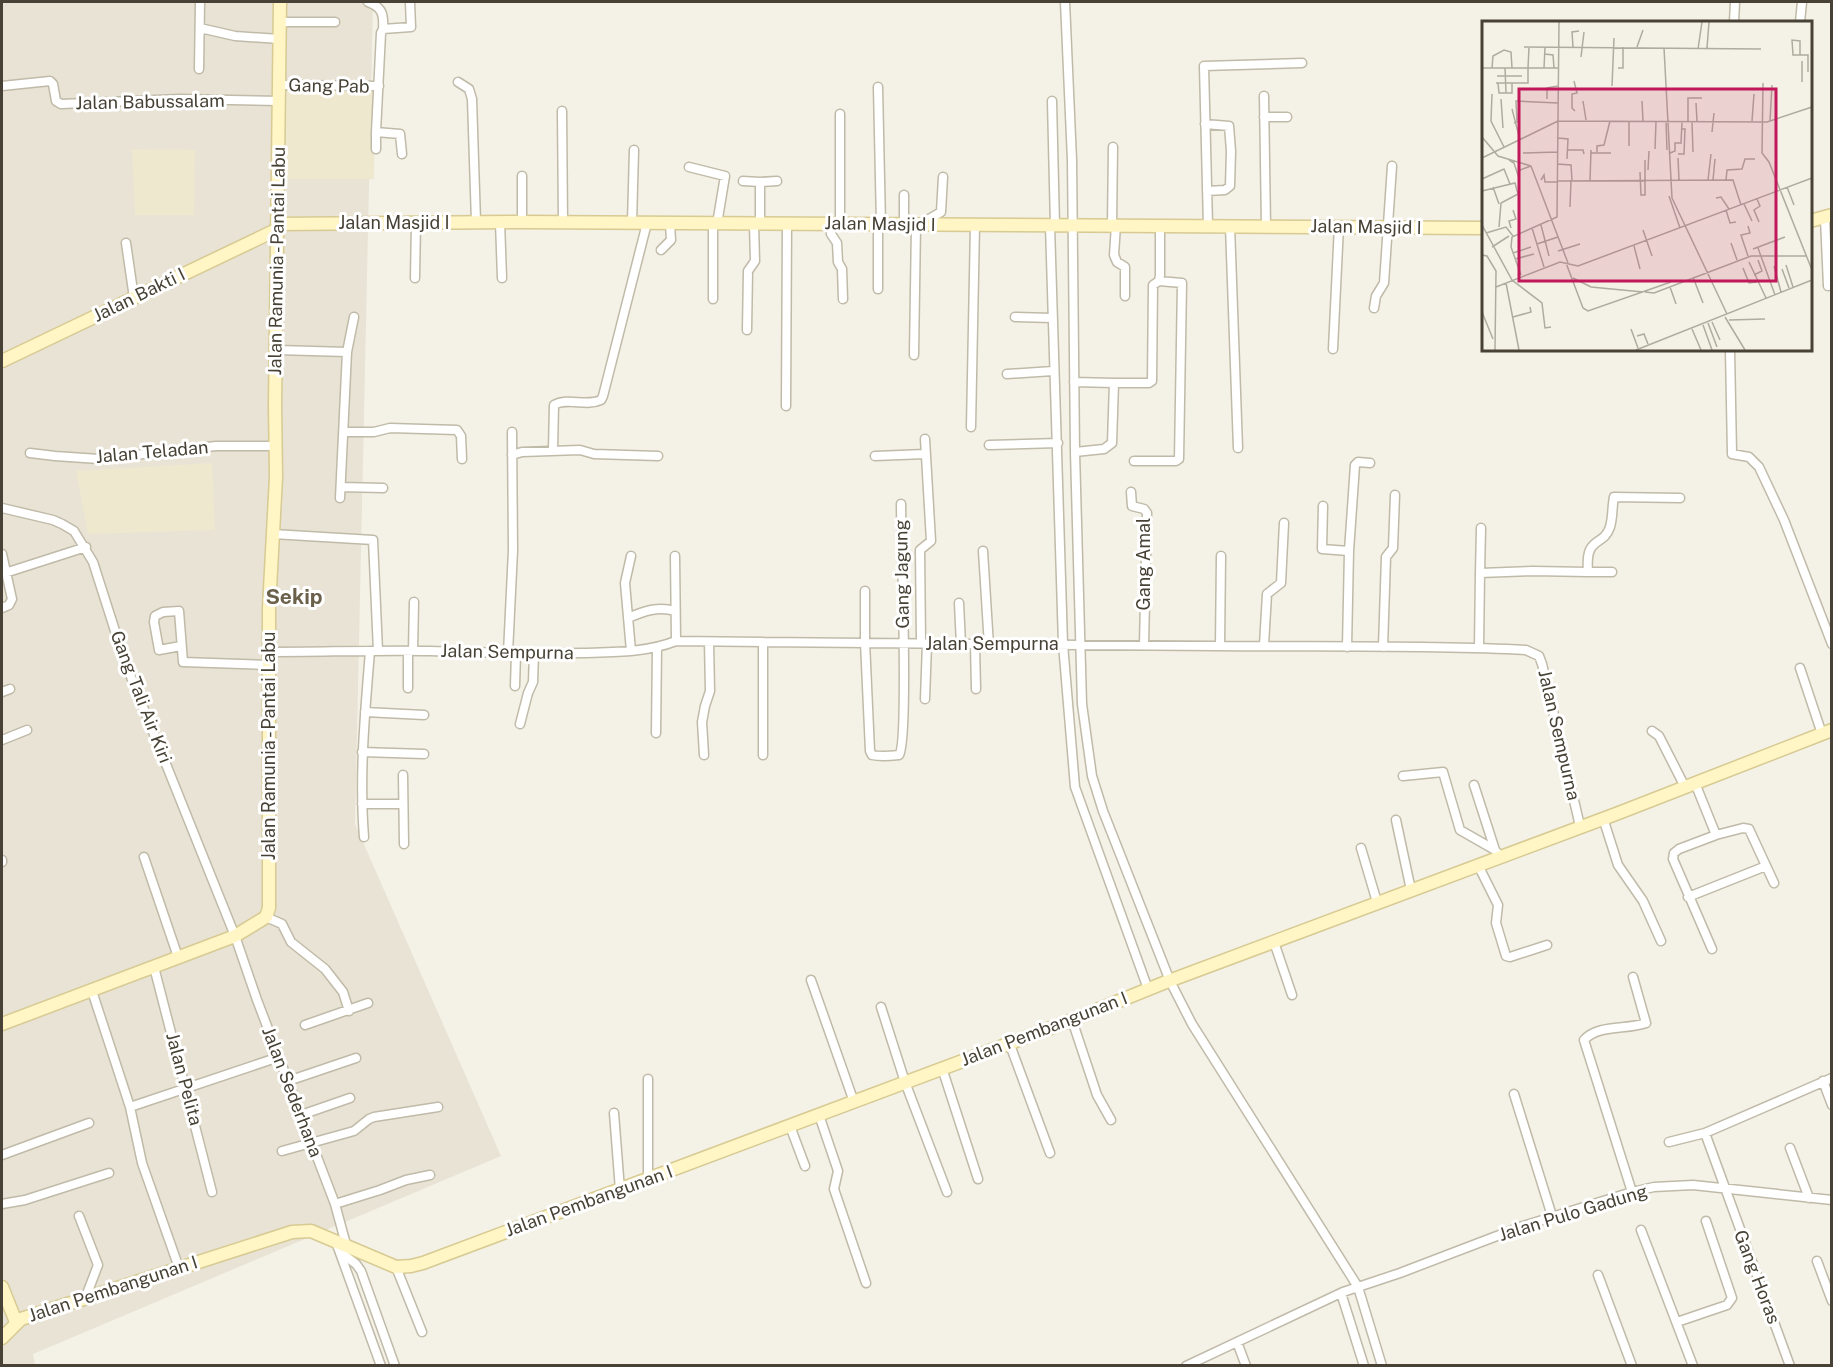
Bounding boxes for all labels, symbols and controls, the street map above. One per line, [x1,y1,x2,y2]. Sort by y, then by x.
inset map [1482,21,1812,351]
street label: Gang Pab [288,74,370,97]
street label: Jalan Babussalam [75,90,225,113]
street label: Jalan Ramunia - Pantai Labu [264,146,289,375]
street label: Jalan Masjid I [338,212,450,233]
street label: Jalan Masjid I [824,212,936,235]
street label: Jalan Masjid I [1310,215,1422,238]
street label: Jalan Bakti I [89,263,188,326]
street label: Jalan Teladan [95,436,209,467]
street label: Gang Amal [1133,518,1154,610]
street label: Gang Jagung [890,519,913,629]
district label: Sekip [265,584,323,609]
street label: Gang Tali Air Kiri [107,628,176,766]
street label: Jalan Ramunia - Pantai Labu [258,632,279,860]
street label: Jalan Sempurna [925,633,1059,654]
street label: Jalan Sempurna [440,640,574,663]
street label: Jalan Sempurna [1534,668,1585,802]
street label: Jalan Pembangunan I [958,987,1130,1070]
street label: Jalan Sederhana [258,1024,327,1160]
street label: Jalan Pelita [162,1030,207,1128]
street label: Jalan Pembangunan I [502,1160,675,1241]
street label: Jalan Pulo Gadung [1496,1180,1650,1245]
street label: Gang Horas [1730,1227,1785,1327]
street label: Jalan Pembangunan I [26,1251,200,1326]

